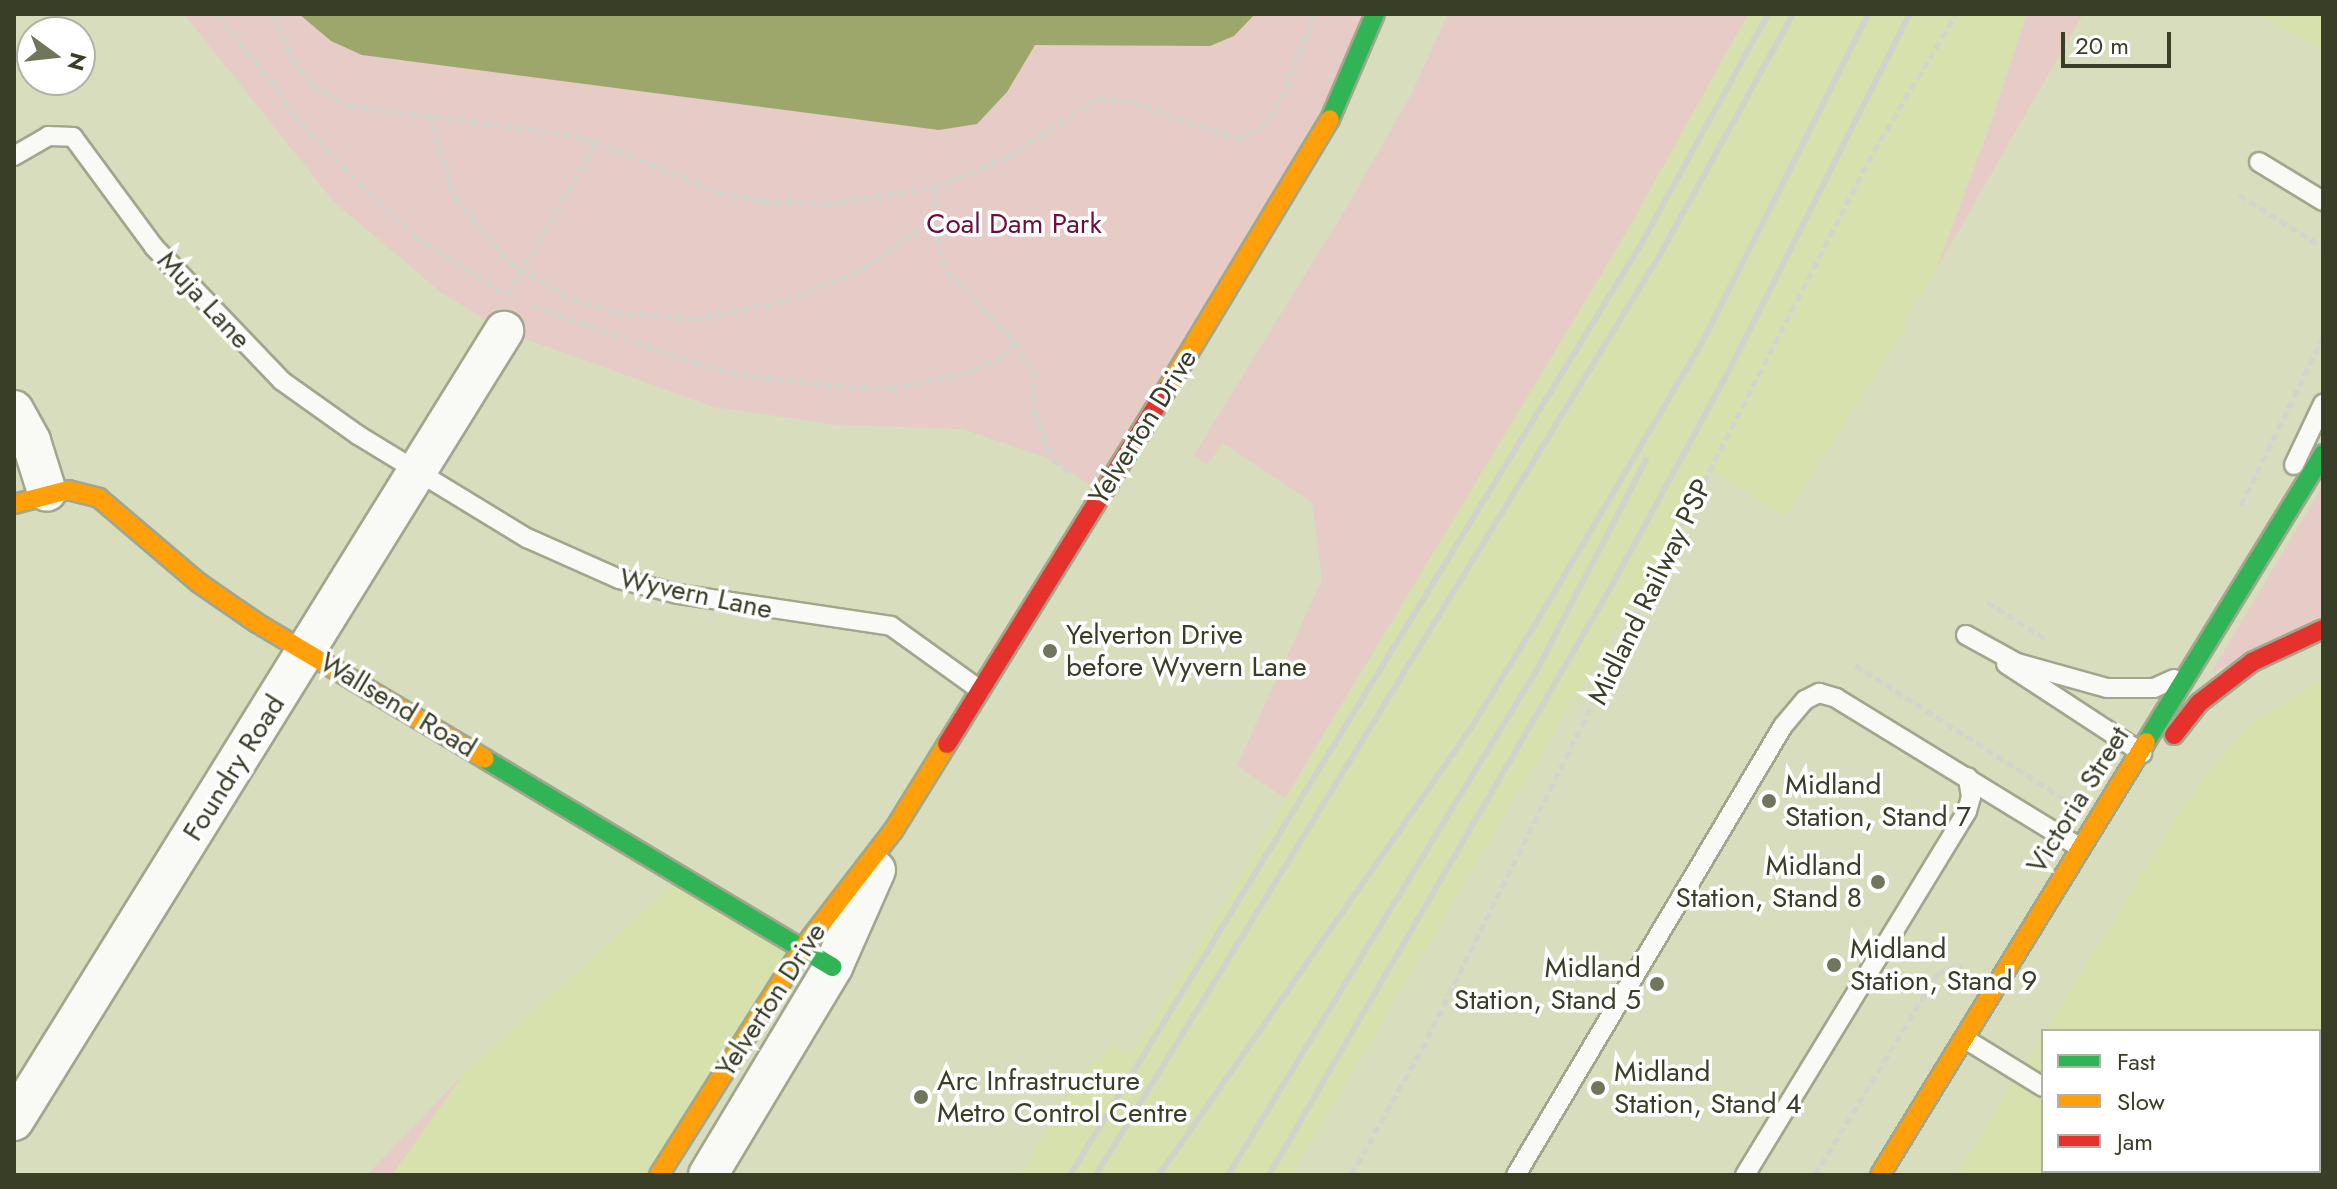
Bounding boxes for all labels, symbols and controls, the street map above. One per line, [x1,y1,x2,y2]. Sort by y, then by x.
north arrow [16,16,96,96]
scale bar [2065,16,2175,66]
text: 20 m [2075,28,2129,63]
text: N [60,49,95,74]
park label: Coal Dam Park [926,207,1102,241]
street label: Muja Lane [150,244,258,356]
street label: Yelverton Drive [1082,343,1204,511]
street label: Midland Railway PSP [1581,474,1719,710]
street label: Wyvern Lane [617,561,775,627]
place label: Yelverton Drive before Wyvern Lane [1066,618,1307,684]
marker: Yelverton Drive before Wyvern Lane [1041,642,1059,660]
street label: Wallsend Road [314,645,482,765]
street label: Foundry Road [176,689,292,847]
street label: Victoria Street [2020,720,2136,880]
place label: Midland Station, Stand 7 [1785,768,1971,834]
marker: Midland Station, Stand 7 [1760,792,1778,810]
place label: Midland Station, Stand 8 [1676,849,1862,915]
marker: Midland Station, Stand 8 [1869,873,1887,891]
street label: Yelverton Drive [709,917,833,1083]
place label: Midland Station, Stand 9 [1850,932,2037,998]
place label: Midland Station, Stand 5 [1454,951,1641,1017]
marker: Midland Station, Stand 9 [1825,956,1843,974]
marker: Midland Station, Stand 5 [1648,975,1666,993]
legend [2041,1029,2321,1173]
text: Fast [2117,1044,2155,1079]
place label: Midland Station, Stand 4 [1614,1055,1801,1121]
place label: Arc Infrastructure Metro Control Centre [937,1064,1188,1130]
marker: Midland Station, Stand 4 [1589,1079,1607,1097]
text: Slow [2117,1084,2165,1119]
marker: Arc Infrastructure Metro Control Centre [912,1088,930,1106]
text: Jam [2117,1124,2153,1159]

